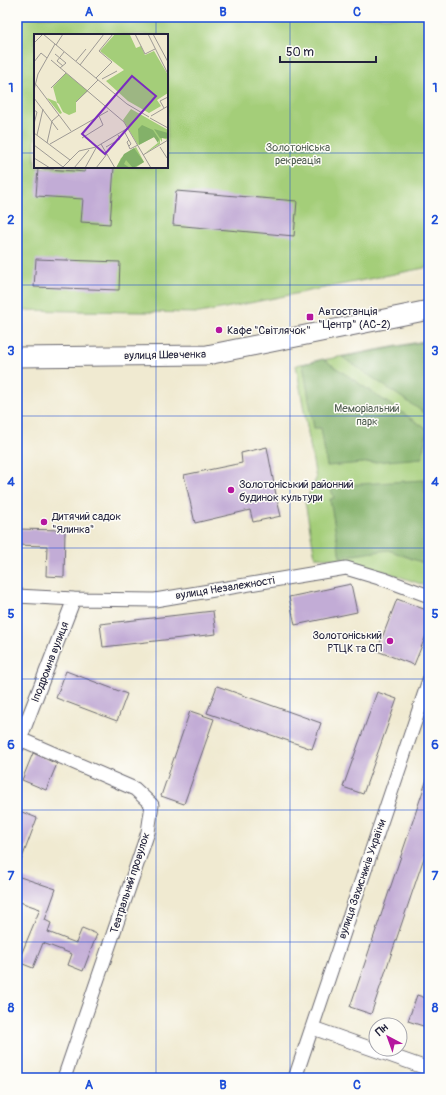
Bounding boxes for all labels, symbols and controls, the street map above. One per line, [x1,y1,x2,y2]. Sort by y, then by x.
text: A [85,4,94,20]
text: B [219,4,227,20]
text: C [353,4,361,20]
inset map [34,34,168,168]
scale bar [280,38,376,64]
text: 50 m [286,45,314,60]
text: 1 [8,80,14,96]
text: 1 [432,80,438,96]
park label: Золотоніська рекреація [266,141,330,167]
text: 2 [7,212,15,228]
text: 2 [431,212,439,228]
place label: Автостанція "Центр" (АС-2) [318,305,391,331]
marker: Автостанція "Центр" (АС-2) [305,312,315,322]
place label: Кафе "Світлячок" [227,324,311,337]
marker: Кафе "Світлячок" [214,325,224,335]
text: 3 [7,343,15,359]
text: 3 [431,343,439,359]
street label: вулиця Шевченка [124,348,206,362]
park label: Меморіальний парк [334,402,400,428]
text: 4 [7,474,15,490]
text: 4 [431,474,439,490]
place label: Золотоніський районний будинок культури [239,478,354,504]
marker: Золотоніський районний будинок культури [226,485,236,495]
place label: Дитячий садок "Ялинка" [51,510,122,536]
marker: Дитячий садок "Ялинка" [39,517,49,527]
street label: вулиця Незалежності [174,574,276,602]
text: 5 [7,606,15,622]
text: 5 [431,606,439,622]
street label: Іподромна вулиця [29,620,71,704]
place label: Золотоніський РТЦК та СП [312,629,382,655]
marker: Золотоніський РТЦК та СП [385,636,395,646]
text: 6 [7,737,15,753]
text: 6 [431,737,439,753]
street label: вулиця Захисників України [335,817,389,940]
street label: Театральний провулок [108,831,153,935]
text: 7 [8,868,15,884]
text: 7 [432,868,439,884]
text: 8 [8,1000,15,1016]
text: 8 [432,1000,439,1016]
north arrow [368,1017,408,1057]
text: Пн [373,1021,391,1039]
text: A [85,1077,94,1093]
text: B [219,1077,227,1093]
text: C [353,1077,361,1093]

